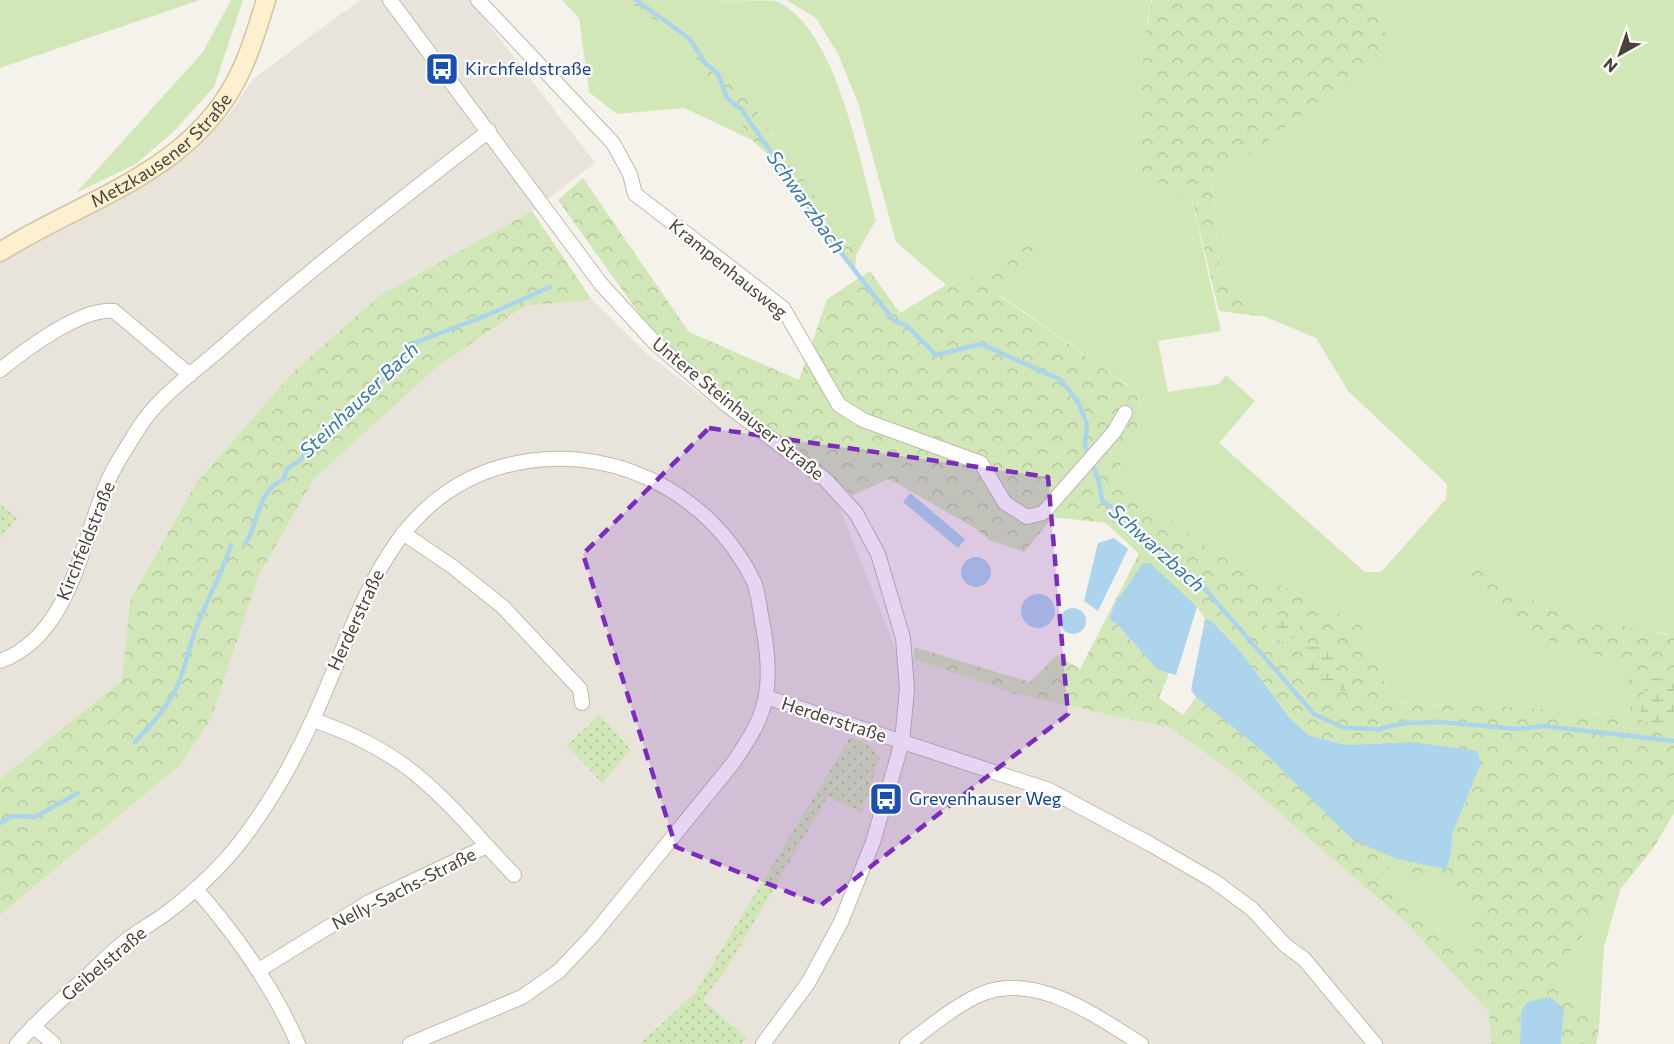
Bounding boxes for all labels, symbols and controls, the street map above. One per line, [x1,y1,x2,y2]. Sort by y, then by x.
north arrow [1590,24,1650,84]
bus stop icon: Kirchfeldstraße [424,51,460,87]
text: N [1599,55,1621,77]
place label: Kirchfeldstraße [465,57,591,79]
street label: Metzkausener Straße [87,89,236,211]
water label: Schwarzbach [762,145,851,258]
street label: Krampenhausweg [665,214,792,323]
street label: Untere Steinhauser Straße [648,332,829,484]
water label: Steinhauser Bach [294,336,423,462]
street label: Kirchfeldstraße [51,478,119,603]
water label: Schwarzbach [1105,498,1210,596]
street label: Herderstraße [322,566,388,674]
street label: Herderstraße [779,692,890,746]
bus stop icon: Grevenhauser Weg [868,781,904,817]
place label: Grevenhauser Weg [909,787,1062,809]
street label: Nelly-Sachs-Straße [328,842,479,934]
street label: Geibelstraße [56,921,150,1005]

